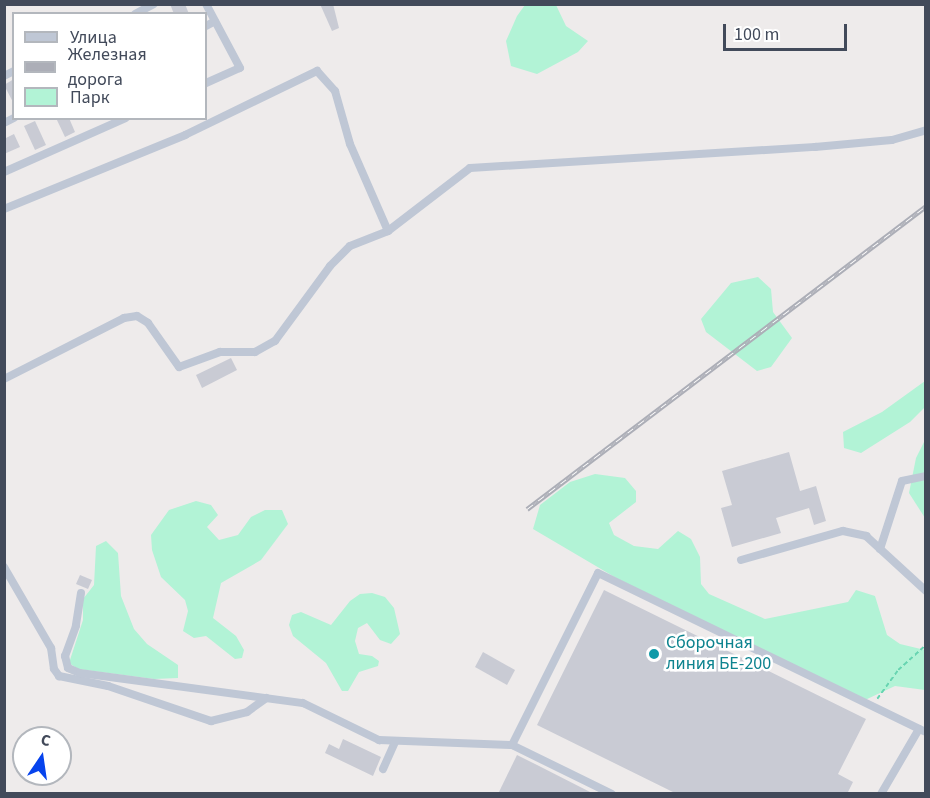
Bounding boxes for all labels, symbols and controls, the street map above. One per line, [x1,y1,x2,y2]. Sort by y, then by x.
legend [12,12,207,120]
scale bar [726,12,850,50]
text: 100 m [734,22,779,47]
text: Улица [70,25,117,50]
text: Железная дорога [68,42,147,92]
text: Парк [70,85,110,110]
place label: Сборочная линия БЕ-200 [666,633,771,676]
marker: Сборочная линия БЕ-200 [647,647,661,661]
north arrow [12,726,72,786]
text: С [39,729,53,752]

